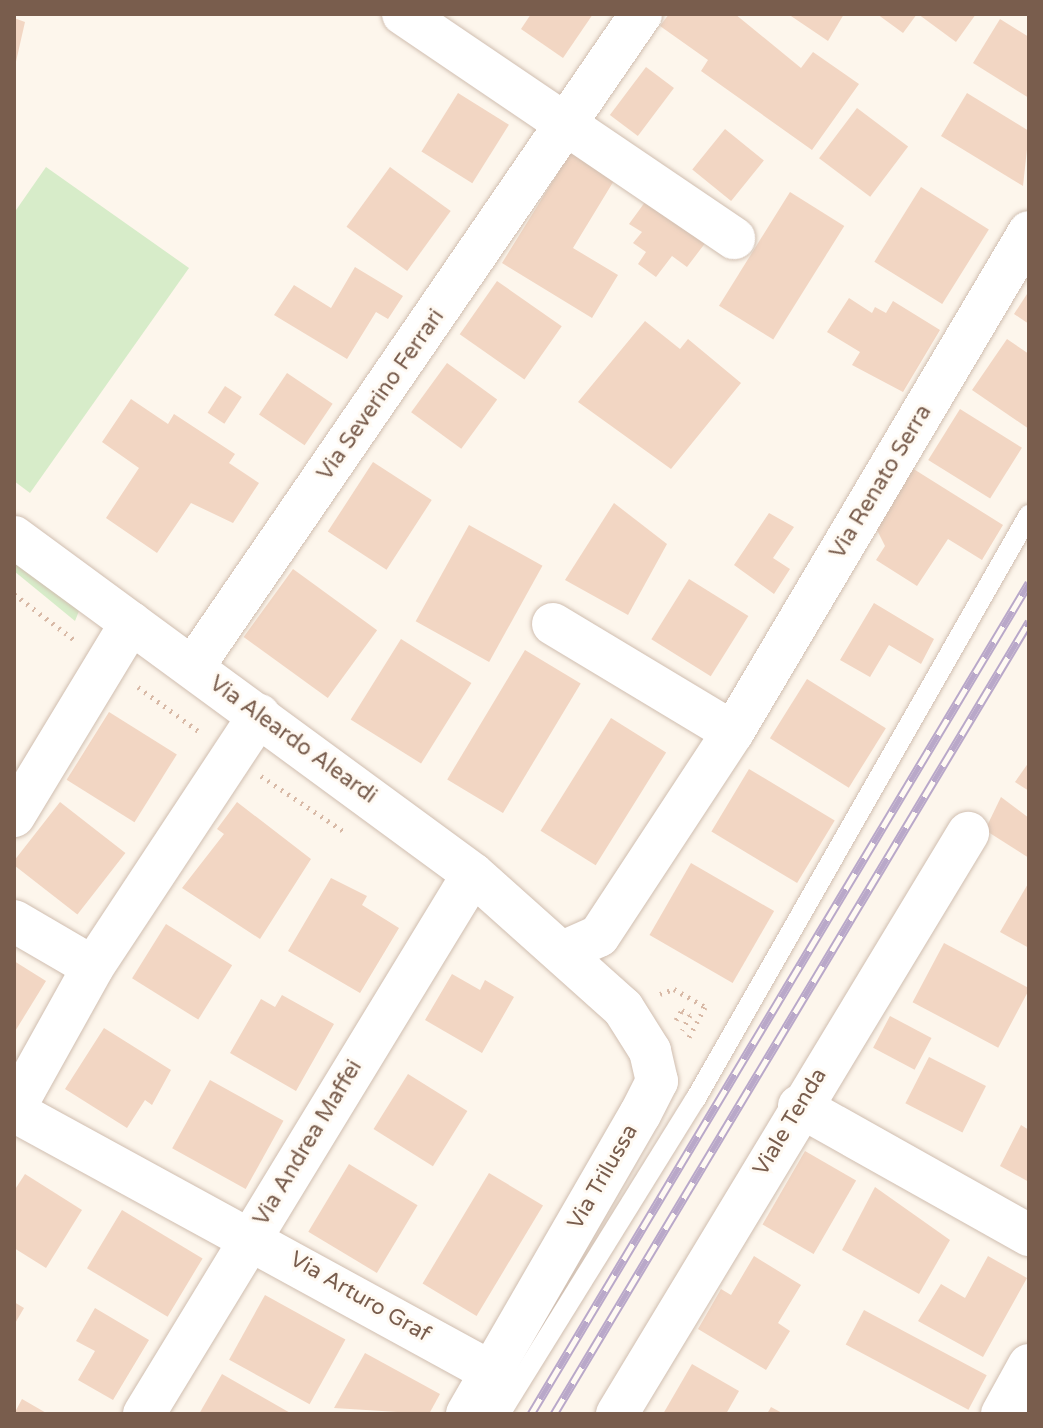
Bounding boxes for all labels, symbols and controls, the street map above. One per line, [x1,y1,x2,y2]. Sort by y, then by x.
street label: Via Severino Ferrari [312,304,450,486]
street label: Via Renato Serra [825,400,937,564]
street label: Via Aleardo Aleardi [204,670,382,810]
street label: Via Andrea Maffei [248,1055,368,1231]
street label: Viale Tenda [748,1064,832,1180]
street label: Via Trilussa [562,1120,644,1234]
street label: Via Arturo Graf [285,1246,435,1348]

